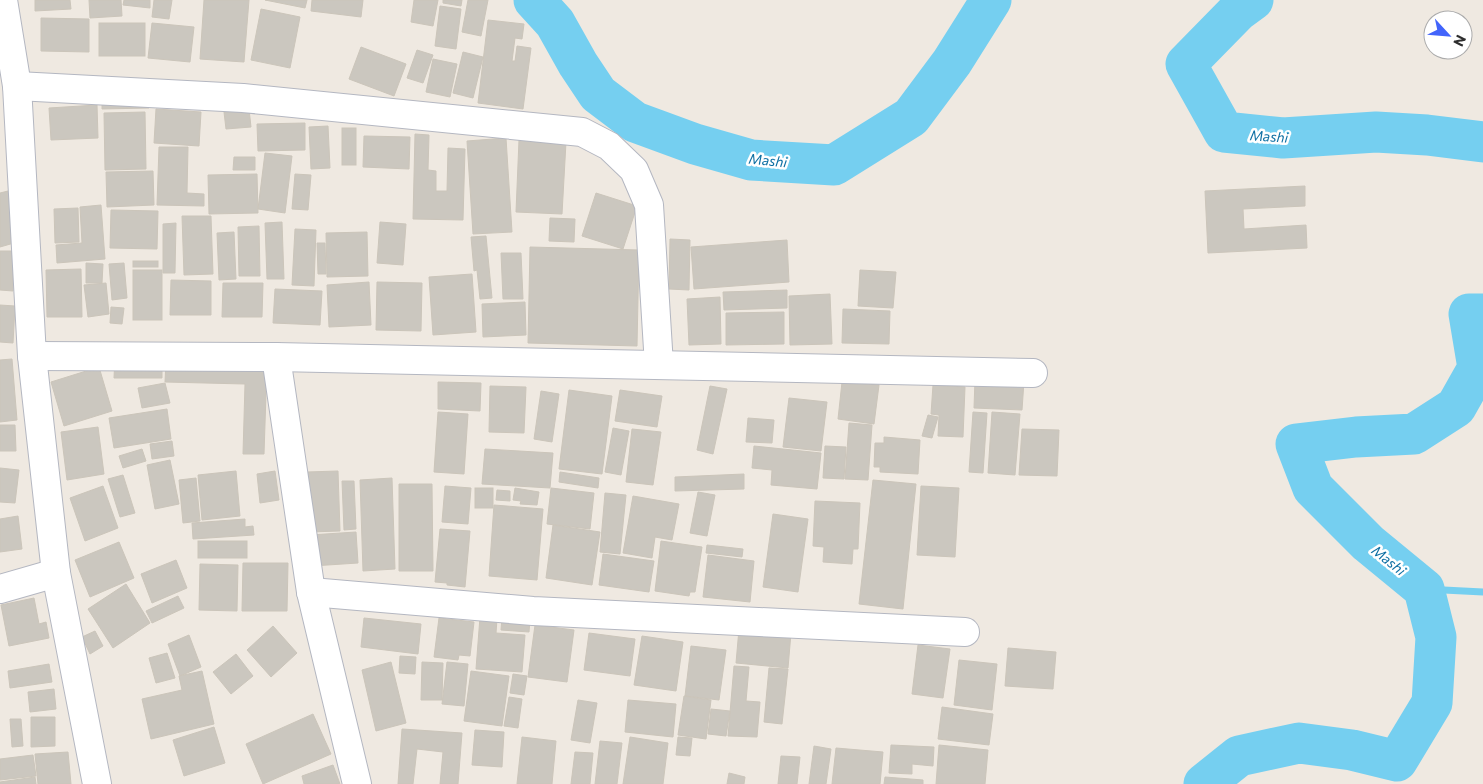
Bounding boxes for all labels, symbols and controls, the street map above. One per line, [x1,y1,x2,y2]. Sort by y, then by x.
north arrow [1423,10,1473,60]
text: N [1450,32,1470,49]
water label: Mashi [1249,126,1289,146]
water label: Mashi [748,150,788,171]
water label: Mashi [1369,541,1410,579]

